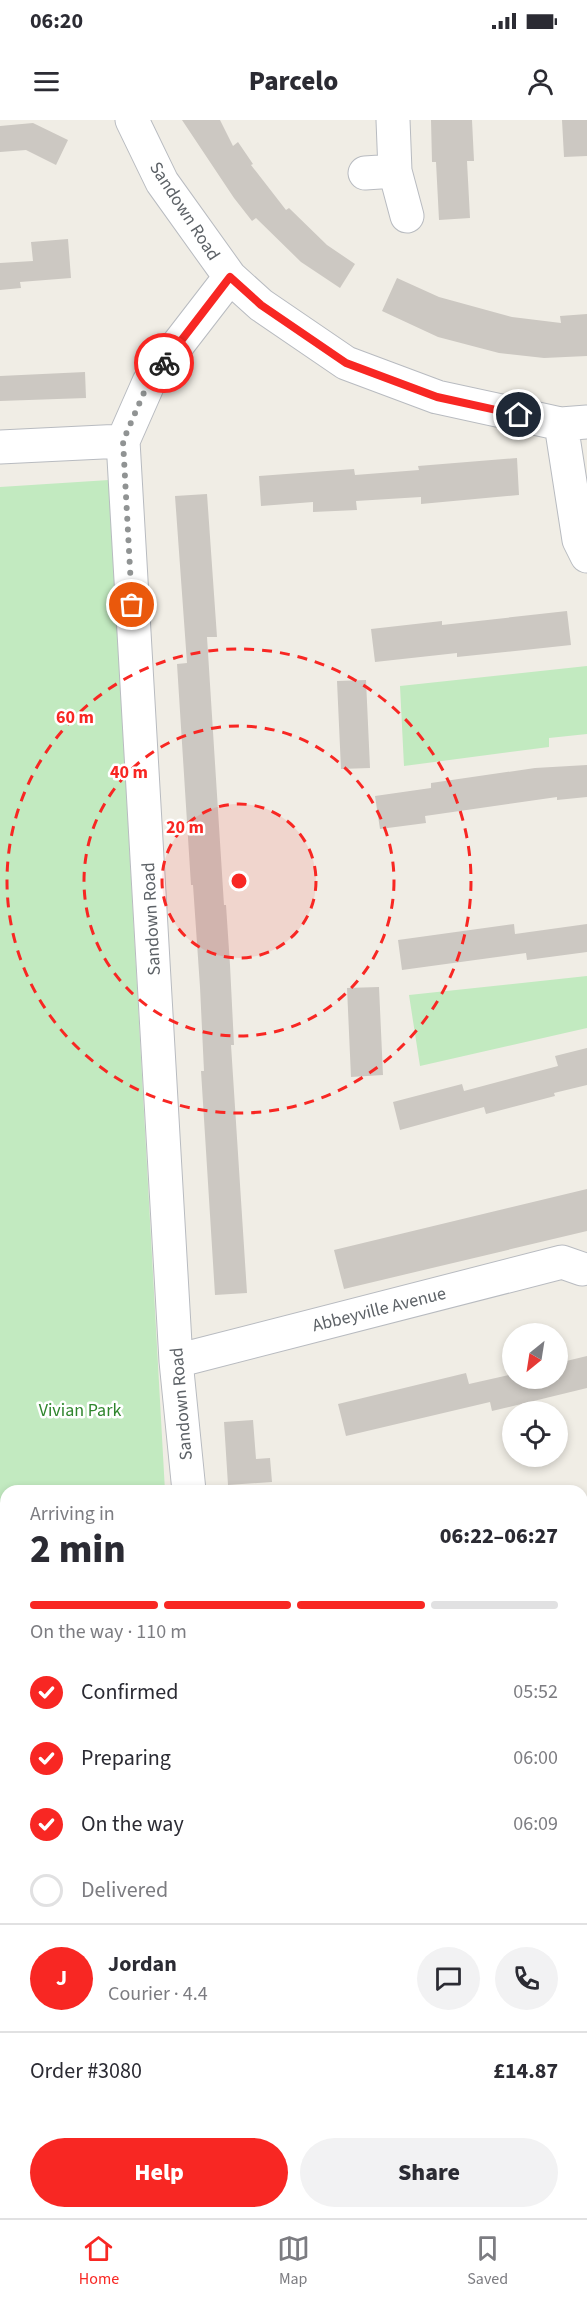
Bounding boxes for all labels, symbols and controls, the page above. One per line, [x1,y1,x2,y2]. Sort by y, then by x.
text: 06:20 [30,5,83,37]
text: Parcelo [249,62,338,101]
icon: menu [30,65,63,98]
icon: person [524,65,557,98]
street label: Sandown Road [143,157,226,266]
courier [134,333,194,393]
icon: bike [148,347,181,380]
pin [493,389,544,440]
icon: home [502,398,535,431]
pin [106,579,157,630]
icon: bag [115,588,148,621]
text: 60 m [56,705,94,730]
text: 40 m [110,760,148,785]
text: 20 m [166,815,204,840]
street label: Sandown Road [136,862,167,976]
centre of rings [229,871,249,891]
street label: Abbeyville Avenue [310,1281,449,1338]
north arrow [502,1323,568,1389]
map controls [502,1323,568,1467]
street label: Sandown Road [164,1346,199,1461]
park label: Vivian Park [39,1398,121,1423]
button: locate [502,1401,568,1467]
text: Arriving in [30,1500,115,1528]
text: 06:22–06:27 [440,1520,558,1552]
text: 2 min [30,1522,126,1578]
text: On the way · 110 m [30,1618,187,1646]
icon: check [30,1676,63,1709]
text: Confirmed [81,1676,178,1708]
text: 05:52 [513,1678,558,1706]
icon: check [30,1742,63,1775]
text: Preparing [81,1742,171,1774]
text: 06:00 [513,1744,558,1772]
icon: check [30,1808,63,1841]
text: On the way [81,1808,184,1840]
text: 06:09 [513,1810,558,1838]
text: Delivered [81,1874,168,1906]
button: chat [417,1947,480,2010]
button: phone [495,1947,558,2010]
text: Jordan [108,1948,177,1980]
text: J [56,1962,67,1994]
text: Courier · 4.4 [108,1980,208,2008]
text: Order #3080 [30,2055,142,2087]
text: £14.87 [493,2055,558,2087]
button: Help [30,2138,288,2207]
button: Share [300,2138,558,2207]
tab: Home [79,2232,119,2290]
tab: Map [277,2232,310,2290]
tab: Saved [467,2232,508,2290]

